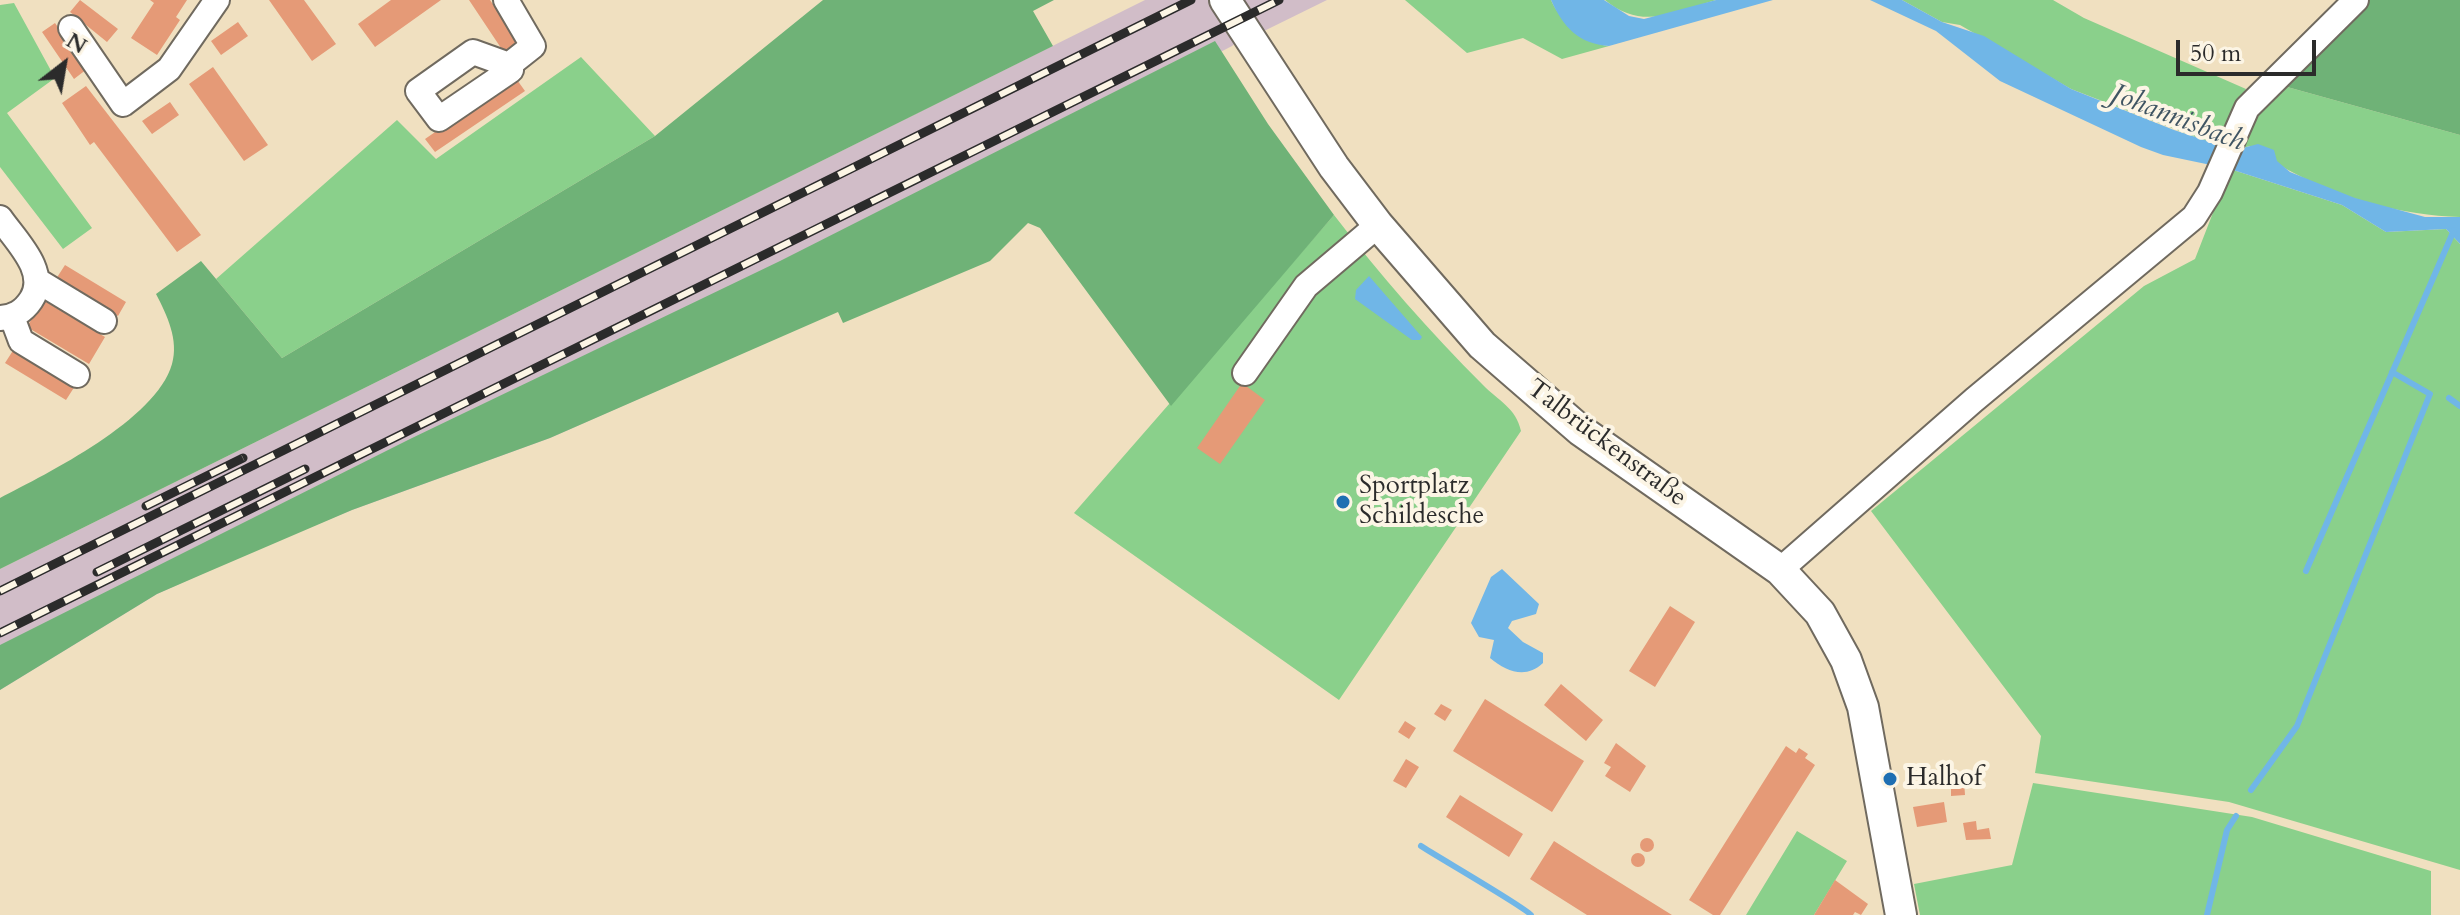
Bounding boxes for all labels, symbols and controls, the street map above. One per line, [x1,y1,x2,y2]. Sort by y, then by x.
north arrow [24,24,104,104]
scale bar [2180,24,2320,74]
text: N [60,26,92,61]
text: 50 m [2190,37,2241,70]
water label: Johannisbach [2106,78,2248,160]
street label: Talbrückenstraße [1520,374,1692,514]
place label: Sportplatz Schildesche [1359,471,1484,532]
marker: Sportplatz Schildesche [1334,493,1352,511]
place label: Halhof [1906,763,1982,795]
marker: Halhof [1881,770,1899,788]

